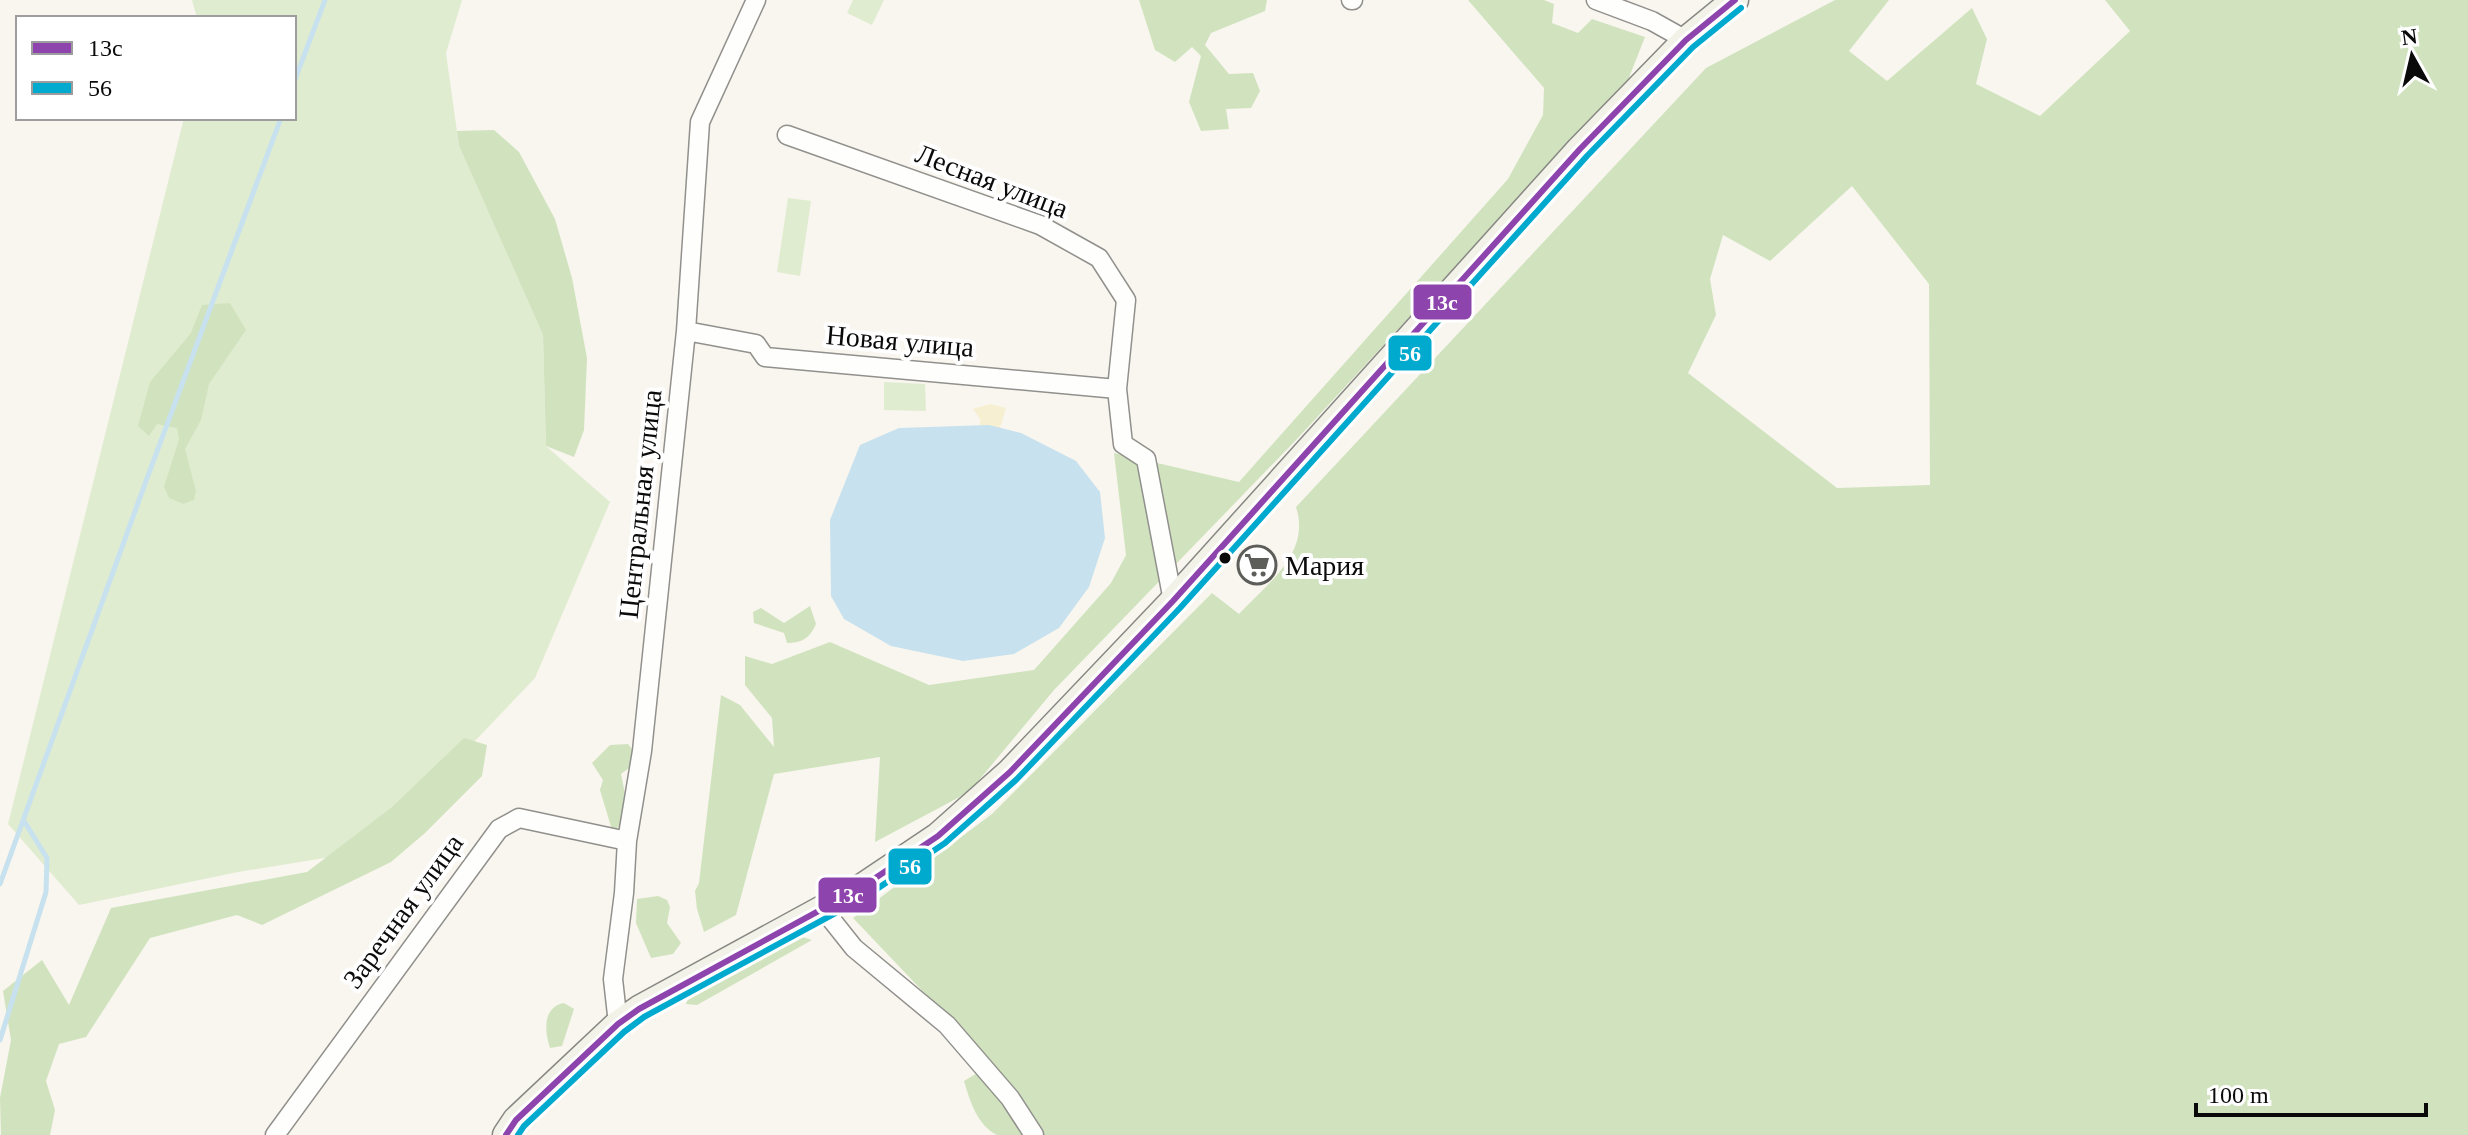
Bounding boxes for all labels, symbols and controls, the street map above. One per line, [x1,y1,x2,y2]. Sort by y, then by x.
legend [16,16,296,120]
north arrow [2372,16,2452,96]
text: N [2400,23,2419,50]
text: 13с [88,35,123,61]
text: 56 [88,75,112,101]
street label: Лесная улица [911,138,1073,224]
line badge: 13с [1412,283,1473,321]
text: 13с [1426,290,1458,315]
street label: Новая улица [825,319,976,363]
line badge: 56 [1387,334,1433,372]
text: 56 [1399,341,1421,366]
street label: Центральная улица [613,387,667,620]
supermarket icon: Мария [1236,544,1278,586]
unlabelled marker [1217,550,1233,566]
place label: Мария [1285,550,1364,581]
street label: Заречная улица [337,828,470,994]
line badge: 56 [887,847,933,886]
text: 56 [899,854,921,879]
line badge: 13с [817,876,878,914]
text: 13с [832,883,864,908]
scale bar [2196,1067,2426,1117]
text: 100 m [2208,1082,2269,1108]

